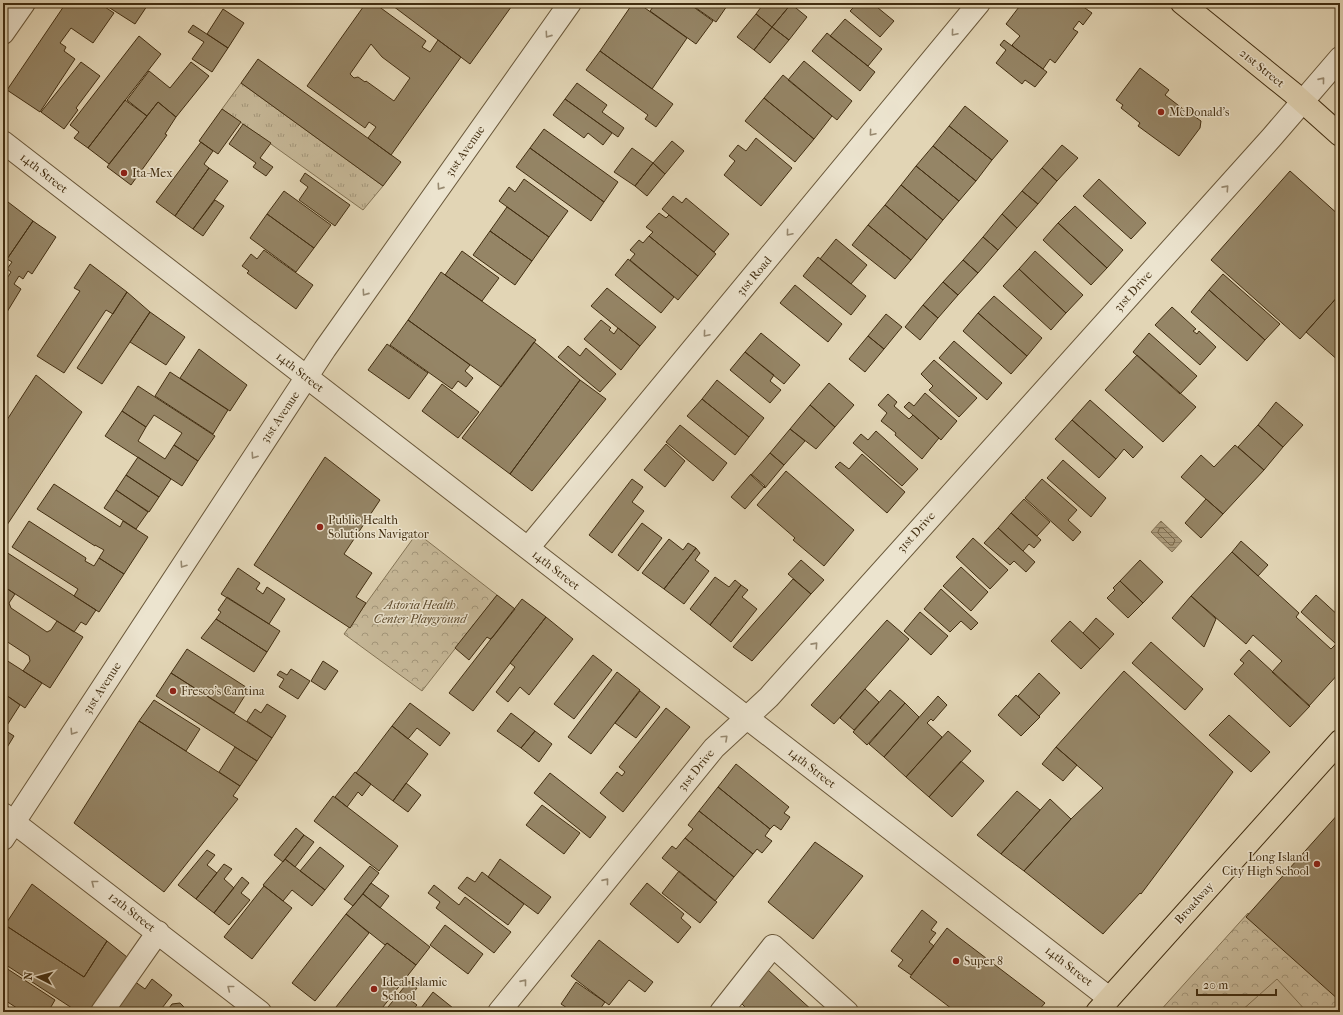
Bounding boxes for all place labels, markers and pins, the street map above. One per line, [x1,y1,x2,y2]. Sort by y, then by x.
place label: McDonald's [1169,105,1230,119]
marker: McDonald's [1156,107,1166,117]
place label: Ita-Mex [132,166,173,180]
marker: Ita-Mex [119,168,129,178]
place label: Public Health Solutions Navigator [328,513,430,541]
marker: Public Health Solutions Navigator [315,522,325,532]
place label: Fresco's Cantina [181,684,265,698]
marker: Fresco's Cantina [168,686,178,696]
place label: Long Island City High School [1222,850,1310,878]
marker: Long Island City High School [1312,859,1322,869]
place label: Super 8 [964,954,1003,968]
marker: Super 8 [951,956,961,966]
place label: Ideal Islamic School [382,975,447,1003]
marker: Ideal Islamic School [369,984,379,994]

